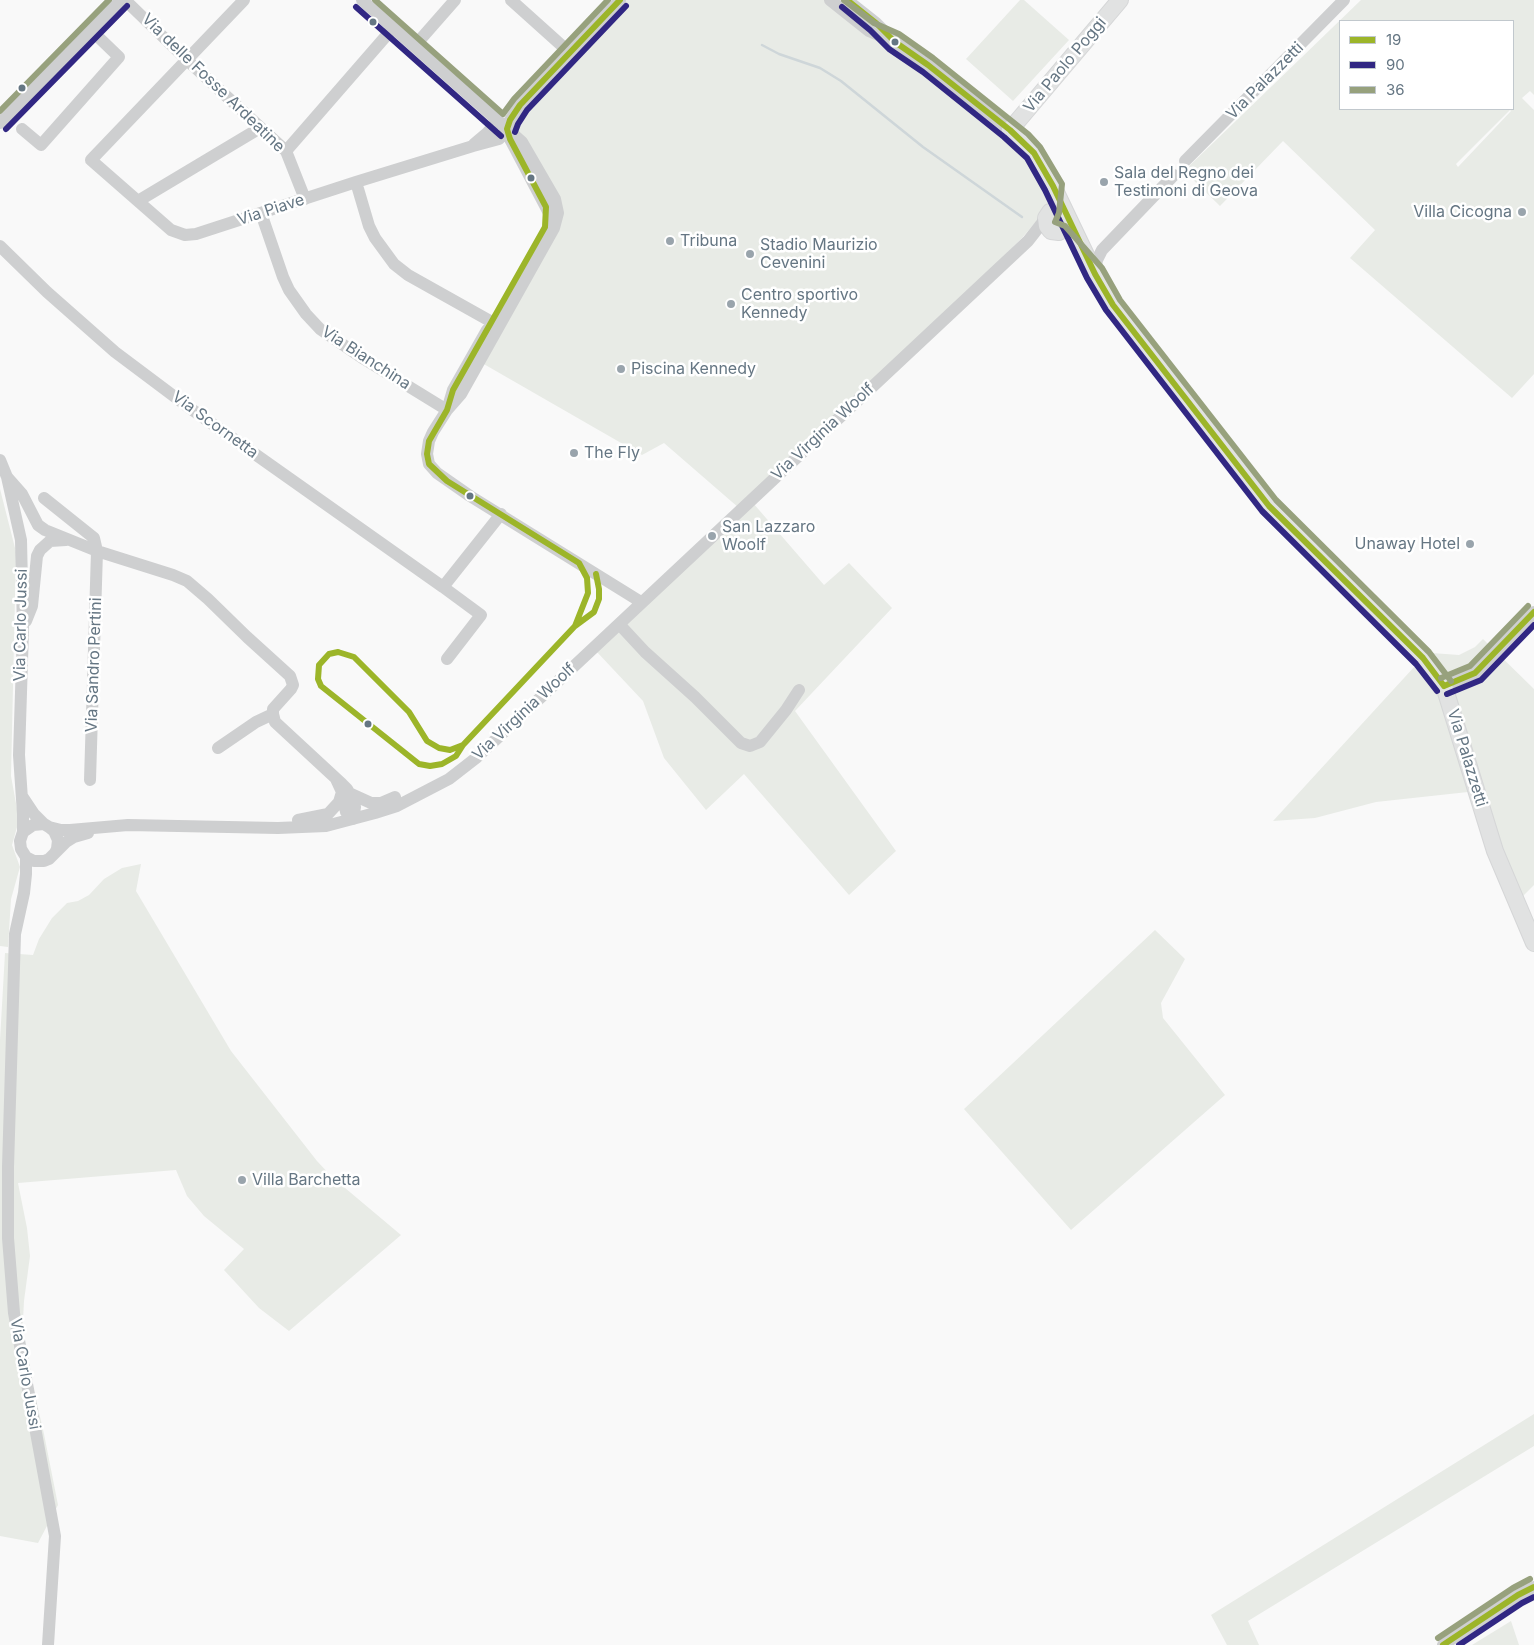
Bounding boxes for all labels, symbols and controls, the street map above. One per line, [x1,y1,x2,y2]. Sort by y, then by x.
street label: Via delle Fosse Ardeatine [138,10,288,156]
street label: Via Paolo Poggi [1020,13,1110,117]
unlabelled marker [368,17,378,27]
legend [1339,20,1514,110]
text: 19 [1386,30,1401,49]
unlabelled marker [890,37,900,47]
street label: Via Palazzetti [1222,38,1308,124]
text: 90 [1386,55,1405,74]
text: 36 [1386,80,1405,99]
unlabelled marker [17,83,27,93]
place label: Sala del Regno dei Testimoni di Geova [1114,163,1258,201]
unlabelled marker [526,173,536,183]
marker: Sala del Regno dei Testimoni di Geova [1098,176,1110,188]
street label: Via Piave [235,190,307,230]
place label: Villa Cicogna [1413,202,1512,222]
marker: Villa Cicogna [1516,206,1528,218]
place label: Tribuna [680,231,737,251]
marker: Tribuna [664,235,676,247]
place label: Stadio Maurizio Cevenini [760,235,878,273]
marker: Stadio Maurizio Cevenini [744,248,756,260]
place label: Centro sportivo Kennedy [741,285,858,323]
marker: Centro sportivo Kennedy [725,298,737,310]
street label: Via Bianchina [318,322,414,394]
place label: Piscina Kennedy [631,359,756,379]
marker: Piscina Kennedy [615,363,627,375]
street label: Via Virginia Woolf [768,379,878,485]
street label: Via Scornetta [168,387,262,463]
place label: The Fly [584,443,640,463]
marker: The Fly [568,447,580,459]
unlabelled marker [465,491,475,501]
place label: San Lazzaro Woolf [722,517,815,555]
marker: San Lazzaro Woolf [706,530,718,542]
place label: Unaway Hotel [1355,534,1460,554]
marker: Unaway Hotel [1464,538,1476,550]
street label: Via Carlo Jussi [10,569,32,681]
street label: Via Sandro Pertini [82,597,106,733]
street label: Via Virginia Woolf [469,659,579,765]
street label: Via Palazzetti [1443,707,1491,809]
unlabelled marker [363,719,373,729]
place label: Villa Barchetta [252,1170,360,1190]
marker: Villa Barchetta [236,1174,248,1186]
street label: Via Carlo Jussi [6,1317,44,1431]

